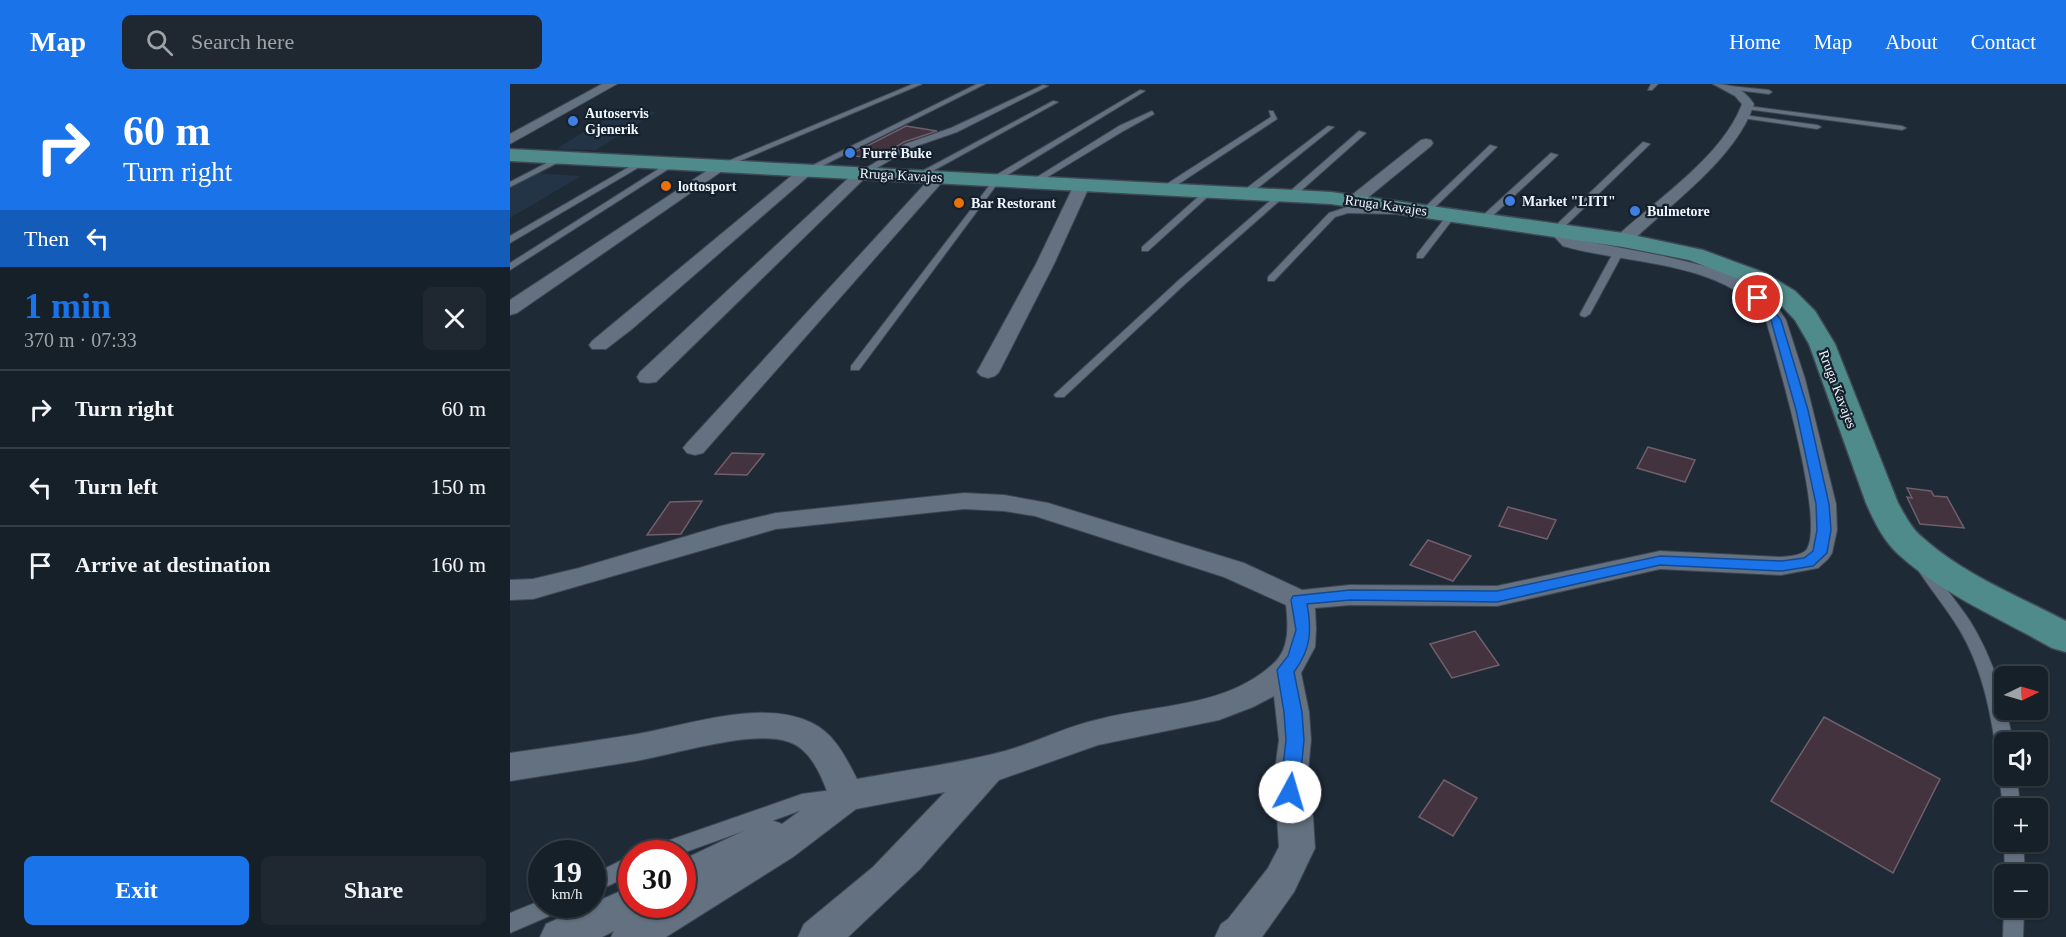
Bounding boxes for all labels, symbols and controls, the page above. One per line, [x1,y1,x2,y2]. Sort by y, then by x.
search box [122,15,542,69]
text: Map [30,26,86,57]
icon: search [143,26,176,59]
text: Search here [191,29,294,54]
text: Home [1729,30,1781,54]
text: Map [1814,30,1852,54]
text: About [1885,30,1938,54]
text: Contact [1971,30,2036,54]
place label: Autoservis Gjenerik [585,106,649,137]
icon: right [24,108,102,186]
text: 60 m [123,108,211,154]
marker: Autoservis Gjenerik [566,114,580,128]
marker: Furrë Buke [843,146,857,160]
place label: Furrë Buke [862,146,932,161]
text: Turn right [123,157,232,187]
street label: Rruga Kavajes [859,166,943,185]
marker: lottosport [659,179,673,193]
place label: lottosport [678,179,737,194]
street label: Rruga Kavajes [1344,192,1428,219]
marker: Market "LITI" [1503,194,1517,208]
place label: Market "LITI" [1522,194,1616,209]
marker: Bar Restorant [952,196,966,210]
place label: Bar Restorant [971,196,1056,211]
marker: Bulmetore [1628,204,1642,218]
place label: Bulmetore [1647,204,1710,219]
icon: left [81,222,114,255]
text: Then [24,226,69,251]
pin [1732,272,1783,323]
icon: arrive [1741,281,1774,314]
text: 1 min [24,286,111,326]
button: close [423,287,486,350]
text: 370 m · 07:33 [24,329,137,351]
street label: Rruga Kavajes [1816,348,1859,431]
icon: right [24,393,57,426]
text: Turn right [75,396,174,421]
text: 60 m [441,396,486,421]
icon: left [24,471,57,504]
text: Turn left [75,474,158,499]
text: 150 m [430,474,486,499]
icon: arrive [24,549,57,582]
text: Arrive at destination [75,552,271,577]
text: 160 m [430,552,486,577]
north arrow [1994,666,2048,720]
map controls [1994,666,2048,918]
button: sound [1994,732,2048,786]
position arrow [1258,760,1322,824]
button: + [1994,798,2048,852]
speed limit sign: 30 [618,840,696,918]
text: 19 [552,855,582,888]
button: Exit [24,856,249,925]
button: Share [261,856,486,925]
button: − [1994,864,2048,918]
text: km/h [552,886,582,902]

